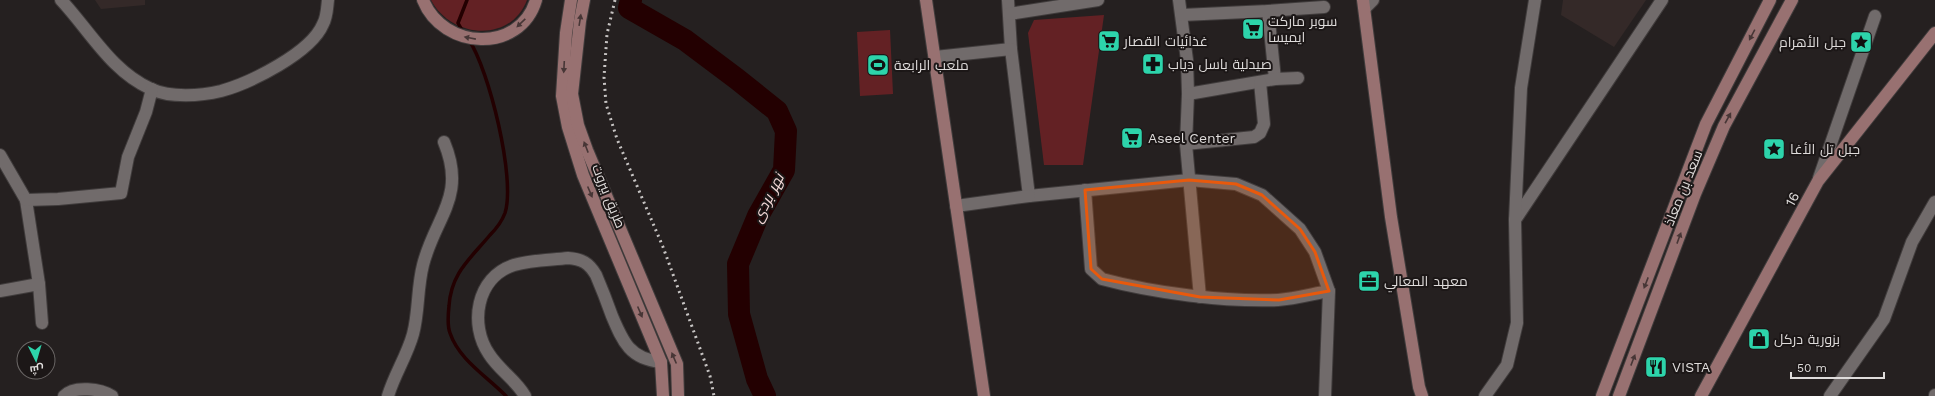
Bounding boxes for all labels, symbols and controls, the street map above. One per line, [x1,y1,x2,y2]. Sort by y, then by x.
place label: سوبر ماركت ايميسا [1268,13,1337,45]
one-way arrow [577,14,583,26]
supermarket icon: سوبر ماركت ايميسا [1240,16,1266,42]
one-way arrow [516,18,526,28]
supermarket icon: غذائيات القصار [1096,28,1122,54]
one-way arrow [1748,29,1755,40]
place icon: جبل الأهرام [1848,29,1874,55]
place label: غذائيات القصار [1123,33,1208,49]
place label: جبل الأهرام [1779,34,1846,52]
one-way arrow [464,35,477,41]
pharmacy icon: صيدلية باسل دياب [1140,51,1166,77]
sports icon: ملعب الرابعة [865,52,891,78]
place label: صيدلية باسل دياب [1168,56,1272,72]
place label: ملعب الرابعة [894,57,969,73]
one-way arrow [561,61,568,73]
one-way arrow [1725,112,1732,124]
supermarket icon: Aseel Center [1119,125,1145,151]
place label: Aseel Center [1148,130,1235,146]
place icon: جبل تل الأغا [1761,136,1787,162]
one-way arrow [582,141,588,153]
place label: جبل تل الأغا [1790,141,1860,157]
street label: سعد بن معاذ [1661,148,1705,228]
street label: طريق بيروت [588,162,629,231]
water label: نهر بردى [748,169,789,226]
one-way arrow [587,187,593,198]
street label: 16 [1782,189,1802,209]
one-way arrow [1676,232,1682,244]
office icon: معهد المعالي [1356,268,1382,294]
place label: معهد المعالي [1384,273,1468,293]
one-way arrow [1643,277,1649,289]
one-way arrow [637,307,643,318]
shop icon: بزورية دركل [1746,326,1772,352]
place label: بزورية دركل [1774,331,1840,347]
north arrow [16,340,56,380]
one-way arrow [671,352,677,363]
one-way arrow [1630,353,1636,365]
restaurant icon: VISTA [1643,354,1669,380]
scale bar [1791,354,1884,380]
place label: VISTA [1672,359,1710,375]
text: 50 m [1797,361,1827,375]
text: ش [29,362,44,377]

